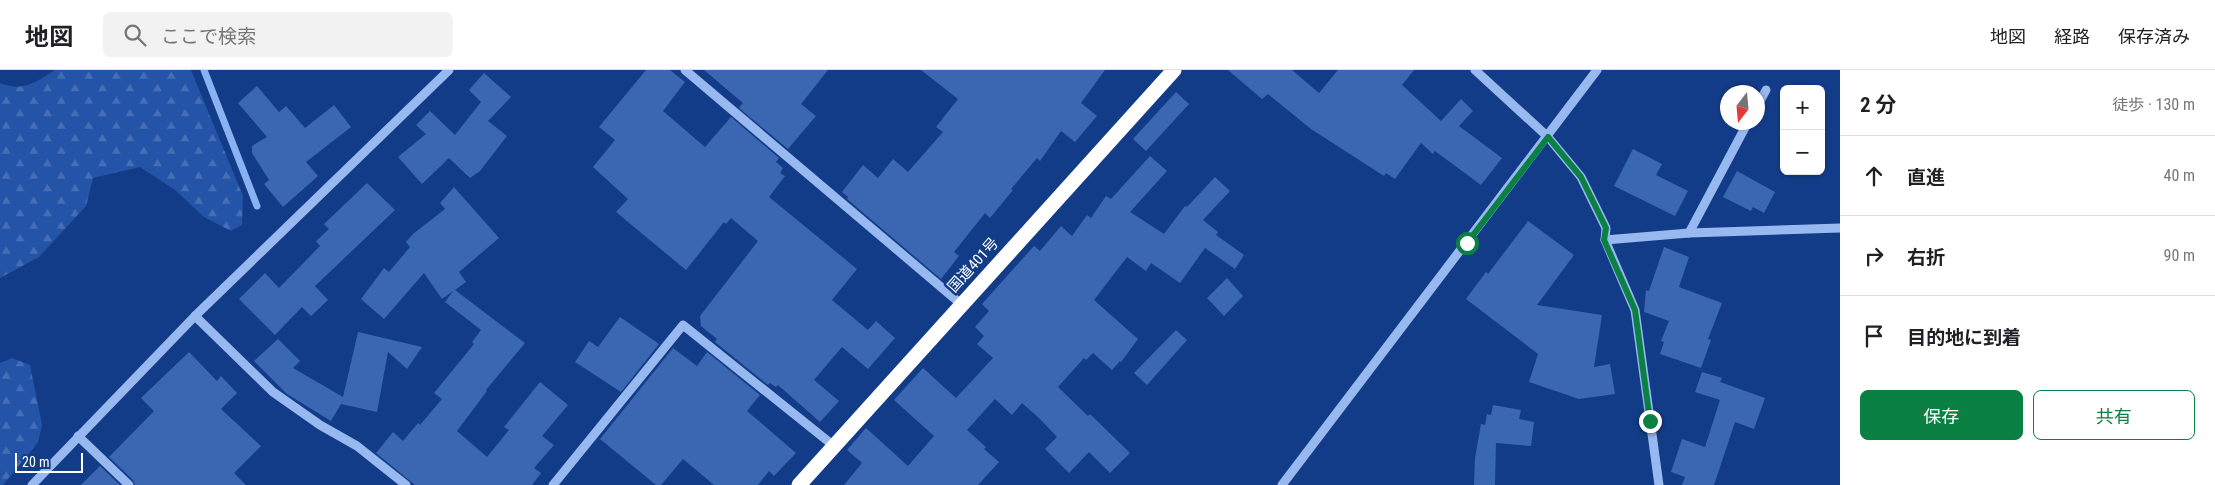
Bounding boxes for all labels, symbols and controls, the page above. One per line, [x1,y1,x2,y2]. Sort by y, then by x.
search box [103,12,453,57]
icon: search [121,21,149,49]
text: 地図 [25,23,73,51]
text: ここで検索 [161,25,256,48]
text: 地図 [1990,26,2026,47]
text: 経路 [2054,26,2090,47]
text: 保存済み [2118,26,2190,47]
north arrow [1720,85,1765,130]
map controls [1780,85,1825,175]
button: + [1780,85,1825,130]
text: 2 分 [1860,93,1896,117]
text: 徒歩 · 130 m [2112,95,2195,114]
button: − [1780,130,1825,175]
icon: ahead [1860,162,1888,190]
text: 直進 [1907,166,1945,189]
text: 40 m [2163,166,2195,185]
route start [1456,232,1479,255]
street label: 国道401号 [944,234,1002,296]
icon: right [1860,242,1888,270]
text: 右折 [1907,246,1945,269]
text: 90 m [2163,246,2195,265]
icon: arrive [1860,322,1888,350]
text: 目的地に到着 [1907,326,2021,349]
button: 保存 [1860,390,2023,440]
button: 共有 [2033,390,2195,440]
route end [1639,410,1662,433]
scale bar [15,450,82,473]
text: 20 m [22,454,50,470]

